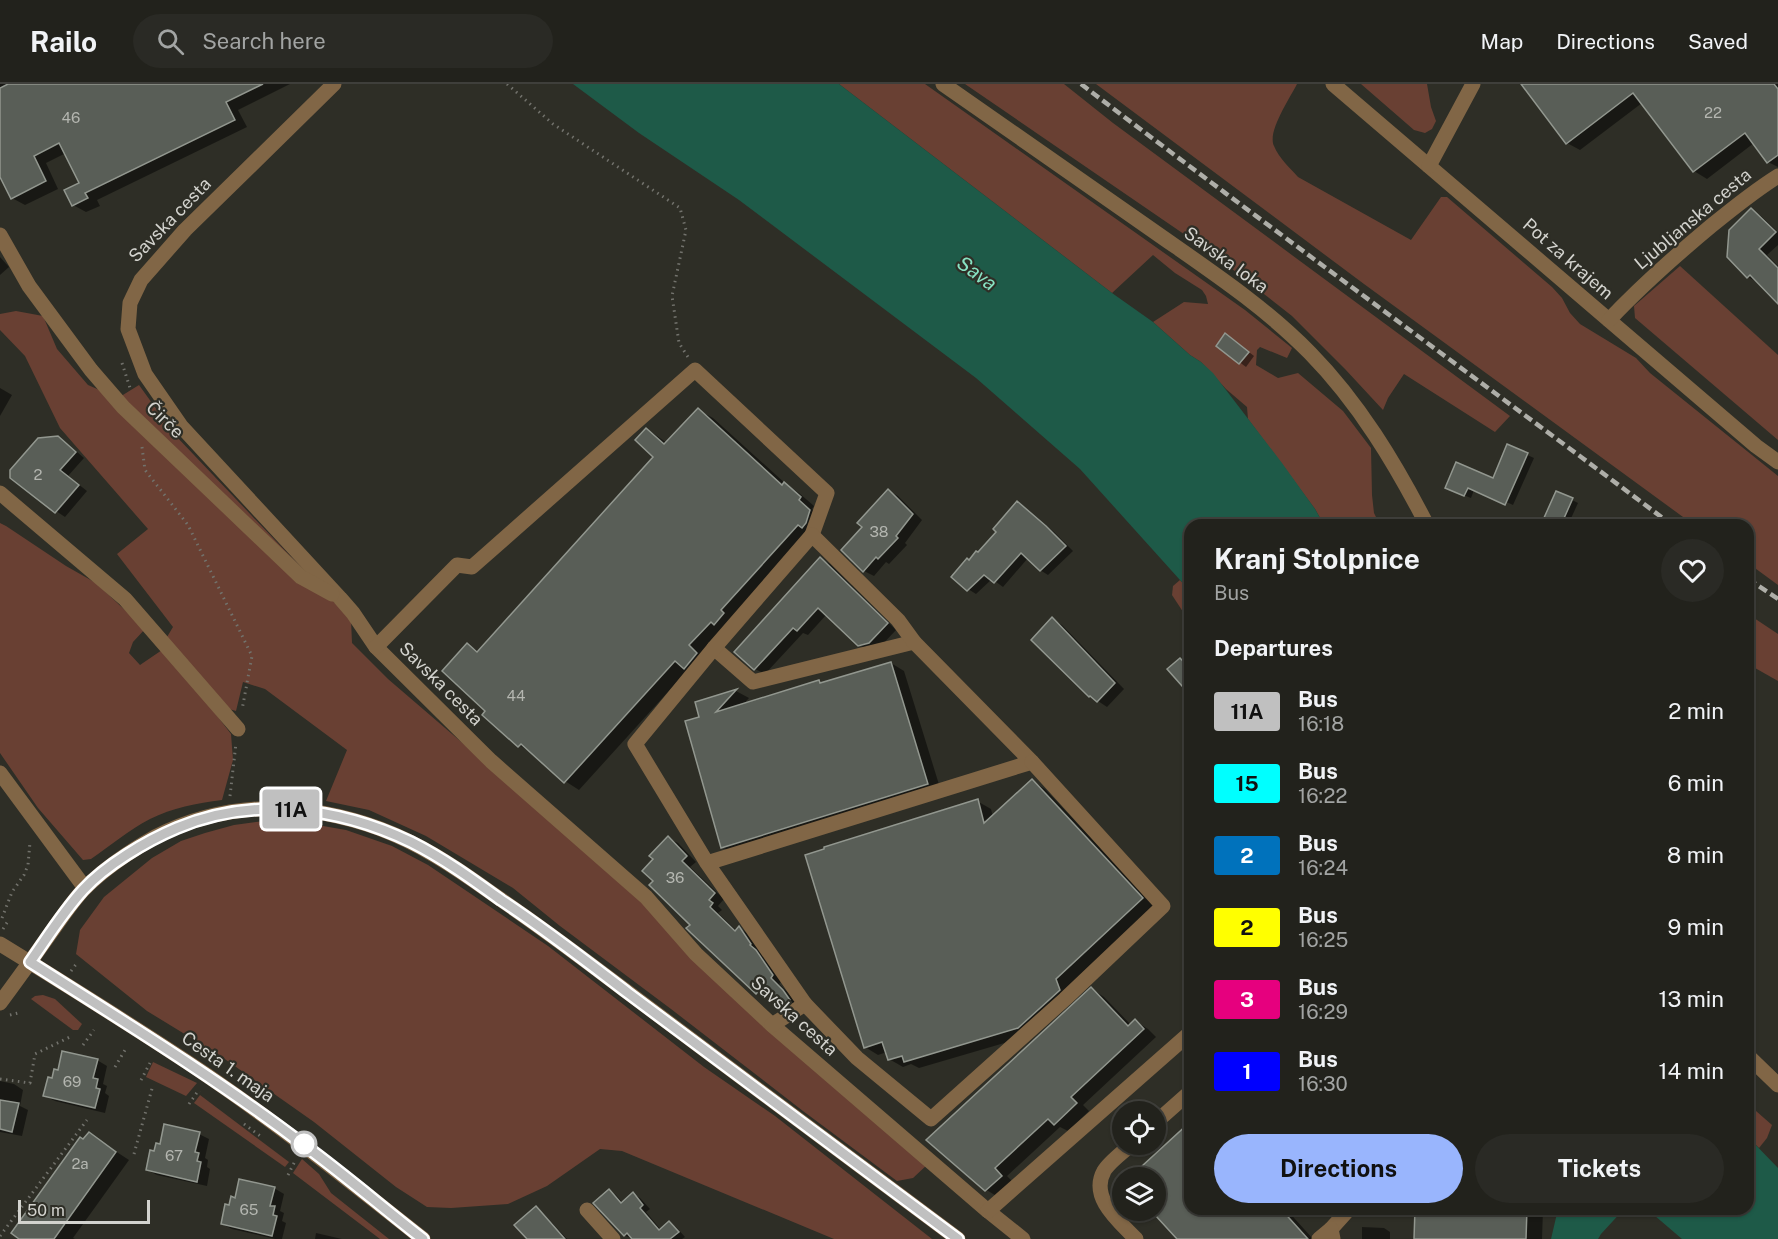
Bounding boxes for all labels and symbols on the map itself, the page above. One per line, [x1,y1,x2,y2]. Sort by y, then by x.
house number: 22 [1704,104,1722,121]
house number: 46 [62,109,80,126]
street label: Ljubljanska cesta [1630,164,1755,273]
street label: Savska cesta [124,173,215,266]
street label: Pot za krajem [1519,214,1618,304]
street label: Savska loka [1180,222,1272,297]
water label: Sava [952,251,1002,295]
street label: Čirče [142,397,188,442]
house number: 2 [34,466,43,483]
house number: 38 [869,523,889,540]
street label: Savska cesta [395,638,487,730]
house number: 44 [507,687,525,704]
line badge: 11A [256,790,326,828]
house number: 36 [666,869,684,886]
street label: Savska cesta [747,971,842,1060]
street label: Cesta 1. maja [178,1027,279,1106]
house number: 69 [63,1073,81,1090]
unlabelled marker [291,1131,317,1157]
house number: 67 [165,1147,183,1164]
house number: 2a [71,1155,89,1172]
scale bar [18,1197,150,1224]
house number: 65 [240,1201,258,1218]

